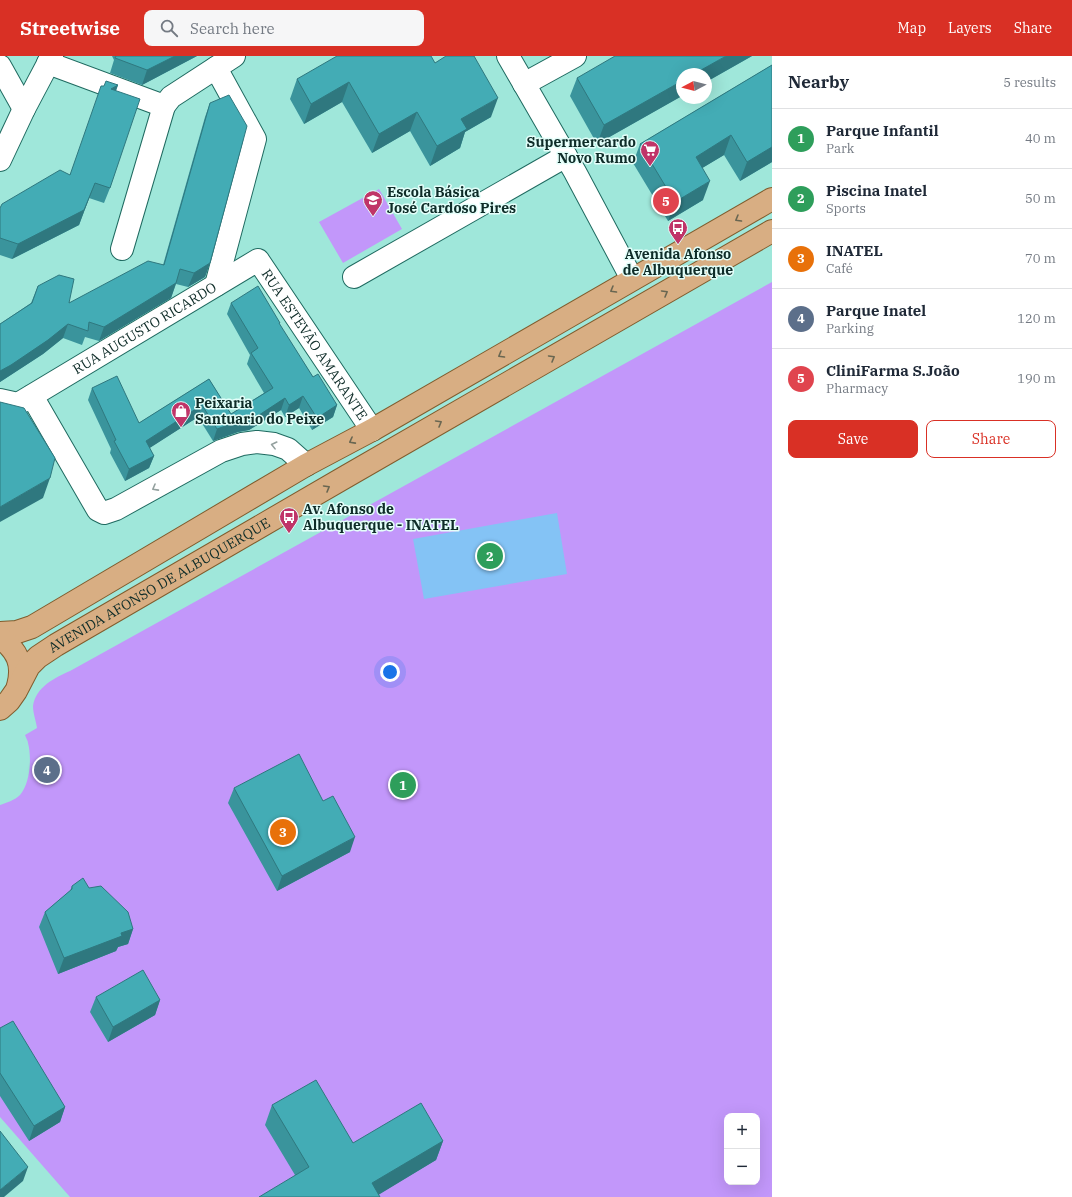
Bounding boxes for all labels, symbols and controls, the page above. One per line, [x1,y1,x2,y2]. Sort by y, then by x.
search box [144,10,424,46]
text: Streetwise [20,16,120,40]
icon: search [158,17,180,39]
text: Search here [190,19,275,38]
text: Map [898,19,926,37]
text: Layers [948,19,992,37]
text: Share [1014,19,1052,37]
north arrow [676,68,712,104]
text: Nearby [788,71,849,93]
text: 5 results [1003,74,1056,91]
text: Parque Infantil [826,121,939,140]
text: 1 [797,130,805,147]
text: 40 m [1025,130,1056,147]
place label: Supermercardo Novo Rumo [527,133,636,167]
supermarket icon: Supermercardo Novo Rumo [639,139,661,167]
text: Park [826,140,854,157]
text: Piscina Inatel [826,181,927,200]
place label: Escola Básica José Cardoso Pires [387,183,516,217]
pin: 5 [653,186,679,216]
school or university icon: Escola Básica José Cardoso Pires [362,189,384,217]
text: 2 [797,190,805,207]
text: 50 m [1025,190,1056,207]
text: Sports [826,200,866,217]
one-way arrow [735,214,742,221]
bus stop icon: Avenida Afonso de Albuquerque [667,217,689,245]
text: INATEL [826,241,883,260]
place label: Avenida Afonso de Albuquerque [623,245,733,279]
text: 3 [797,250,805,267]
text: 70 m [1025,250,1056,267]
text: Café [826,260,853,277]
street label: RUA ESTEVÃO AMARANTE [258,266,372,423]
street label: RUA AUGUSTO RICARDO [69,278,220,378]
one-way arrow [610,286,617,293]
one-way arrow [661,290,668,297]
text: Parque Inatel [826,301,926,320]
text: 4 [797,310,805,327]
text: 120 m [1017,310,1056,327]
text: Parking [826,320,874,337]
one-way arrow [498,351,505,358]
one-way arrow [548,355,555,362]
text: CliniFarma S.João [826,361,960,380]
text: 5 [797,370,805,387]
text: 190 m [1017,370,1056,387]
text: Pharmacy [826,380,888,397]
place label: Peixaria Santuario do Peixe [195,394,324,428]
shop icon: Peixaria Santuario do Peixe [170,400,192,428]
one-way arrow [435,420,443,427]
button: Save [788,420,918,458]
button: Share [926,420,1056,458]
one-way arrow [348,436,356,444]
one-way arrow [271,441,277,449]
one-way arrow [152,483,159,490]
one-way arrow [323,485,330,492]
place label: Av. Afonso de Albuquerque - INATEL [303,500,459,534]
bus stop icon: Av. Afonso de Albuquerque - INATEL [278,506,300,534]
street label: AVENIDA AFONSO DE ALBUQUERQUE [45,514,273,657]
pin: 2 [477,541,503,571]
your location [380,662,400,682]
pin: 4 [34,755,60,785]
pin: 1 [390,770,416,800]
pin: 3 [270,817,296,847]
map controls [724,1113,760,1185]
button: + [724,1113,760,1149]
button: − [724,1149,760,1185]

